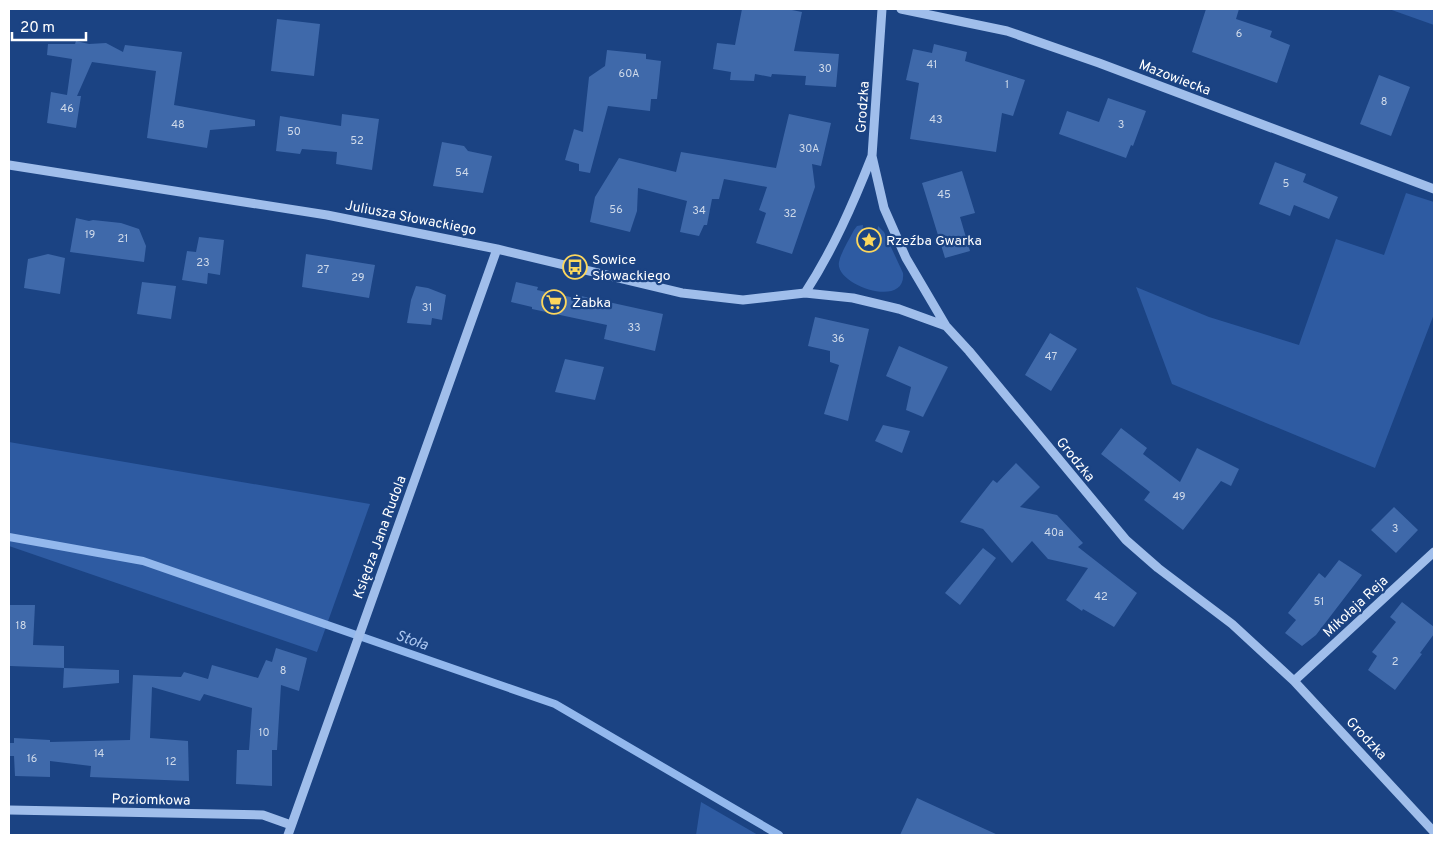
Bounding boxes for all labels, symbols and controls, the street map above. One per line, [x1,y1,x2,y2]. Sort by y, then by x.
scale bar [12,10,86,42]
text: 20 m [20,19,55,38]
house number: 6 [1236,27,1242,41]
street label: Mazowiecka [1136,57,1213,100]
house number: 41 [927,58,937,72]
house number: 30 [818,62,832,76]
house number: 60A [619,67,639,81]
house number: 1 [1005,78,1009,92]
street label: Grodzka [853,80,874,134]
house number: 8 [1381,95,1387,109]
house number: 46 [60,102,74,116]
house number: 43 [929,113,943,127]
house number: 48 [171,118,185,132]
house number: 3 [1118,118,1124,132]
house number: 50 [287,125,301,139]
house number: 52 [350,134,364,148]
house number: 30A [799,142,819,156]
house number: 54 [455,166,469,180]
house number: 5 [1283,177,1290,191]
house number: 45 [937,188,951,202]
street label: Juliusza Słowackiego [344,197,478,240]
house number: 56 [609,203,623,217]
house number: 34 [692,204,706,218]
house number: 32 [783,207,797,221]
place icon: Rzeźba Gwarka [856,227,882,253]
house number: 19 [85,228,95,242]
house number: 21 [118,232,128,246]
place label: Rzeźba Gwarka [886,233,982,250]
place label: Sowice Słowackiego [592,252,671,285]
bus stop icon: Sowice Słowackiego [562,254,588,280]
house number: 23 [196,256,210,270]
house number: 27 [317,263,329,277]
house number: 29 [351,271,365,285]
supermarket icon: Żabka [541,289,567,315]
place label: Żabka [572,294,611,312]
house number: 31 [422,301,432,315]
house number: 33 [627,321,641,335]
house number: 36 [831,332,845,346]
house number: 47 [1045,350,1057,364]
street label: Grodzka [1052,434,1098,486]
street label: Księdza Jana Rudola [350,474,411,601]
house number: 49 [1172,490,1186,504]
house number: 3 [1392,522,1398,536]
house number: 40a [1044,526,1064,540]
street label: Mikołaja Reja [1320,573,1392,642]
house number: 42 [1094,590,1108,604]
house number: 51 [1314,595,1324,609]
house number: 18 [16,619,26,633]
water label: Stoła [393,627,431,656]
house number: 2 [1392,655,1398,669]
house number: 8 [280,664,286,678]
street label: Grodzka [1342,714,1390,764]
house number: 10 [258,726,270,740]
house number: 14 [94,747,105,761]
house number: 16 [27,752,37,766]
house number: 12 [166,755,176,769]
street label: Poziomkowa [111,791,190,810]

